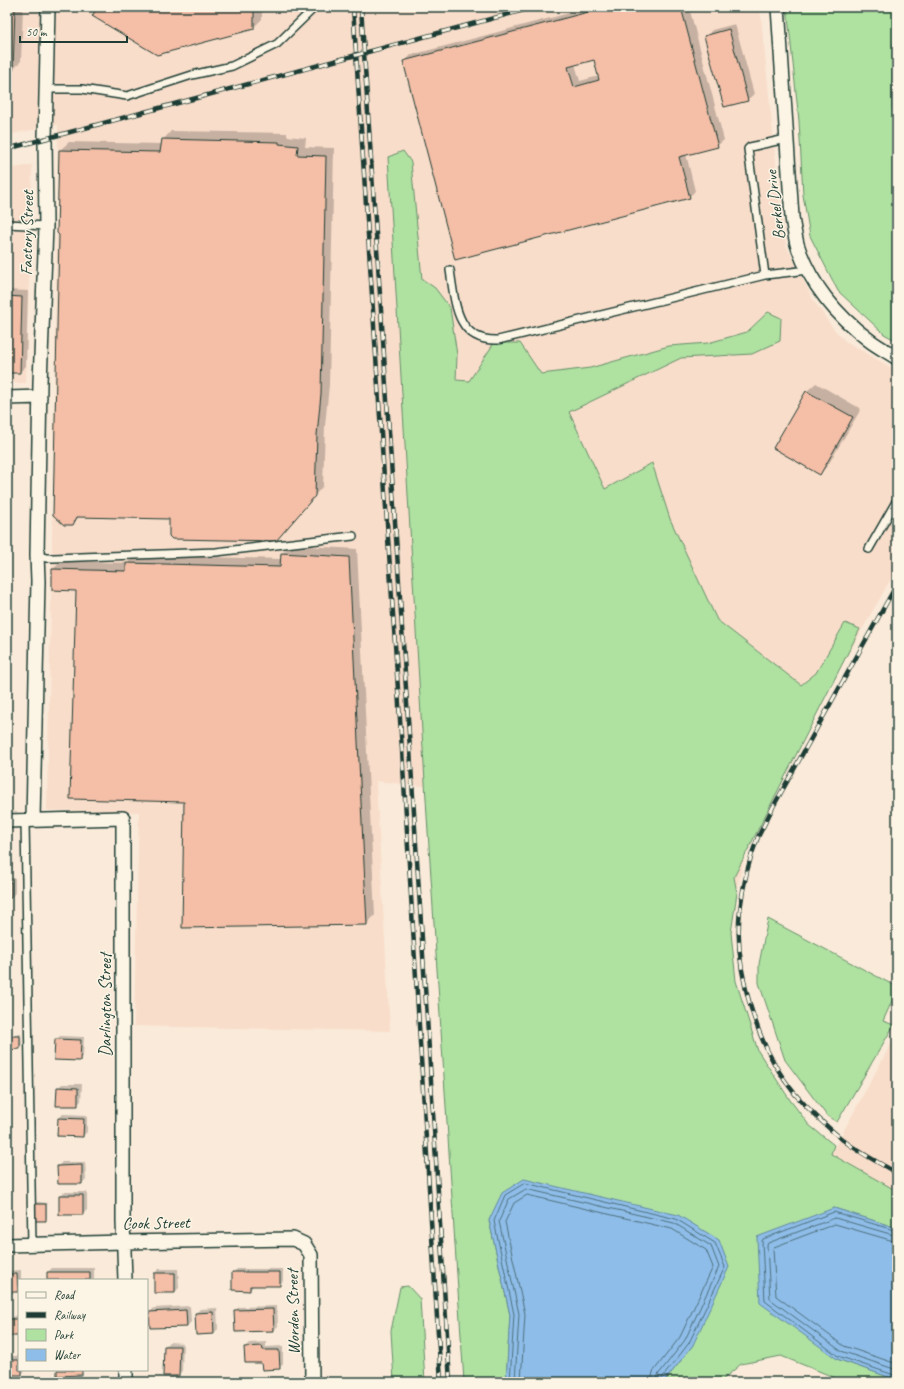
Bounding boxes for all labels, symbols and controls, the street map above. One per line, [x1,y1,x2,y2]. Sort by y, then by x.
scale bar [20,18,127,44]
text: 50 m [26,24,48,40]
street label: Berkel Drive [760,168,790,241]
street label: Factory Street [16,188,38,276]
street label: Darlington Street [95,951,116,1057]
street label: Cook Street [122,1212,192,1234]
street label: Worden Street [282,1267,304,1355]
legend [18,1279,148,1371]
text: Road [54,1287,76,1303]
text: Railway [54,1307,86,1323]
text: Park [54,1327,75,1343]
text: Water [54,1347,82,1363]

